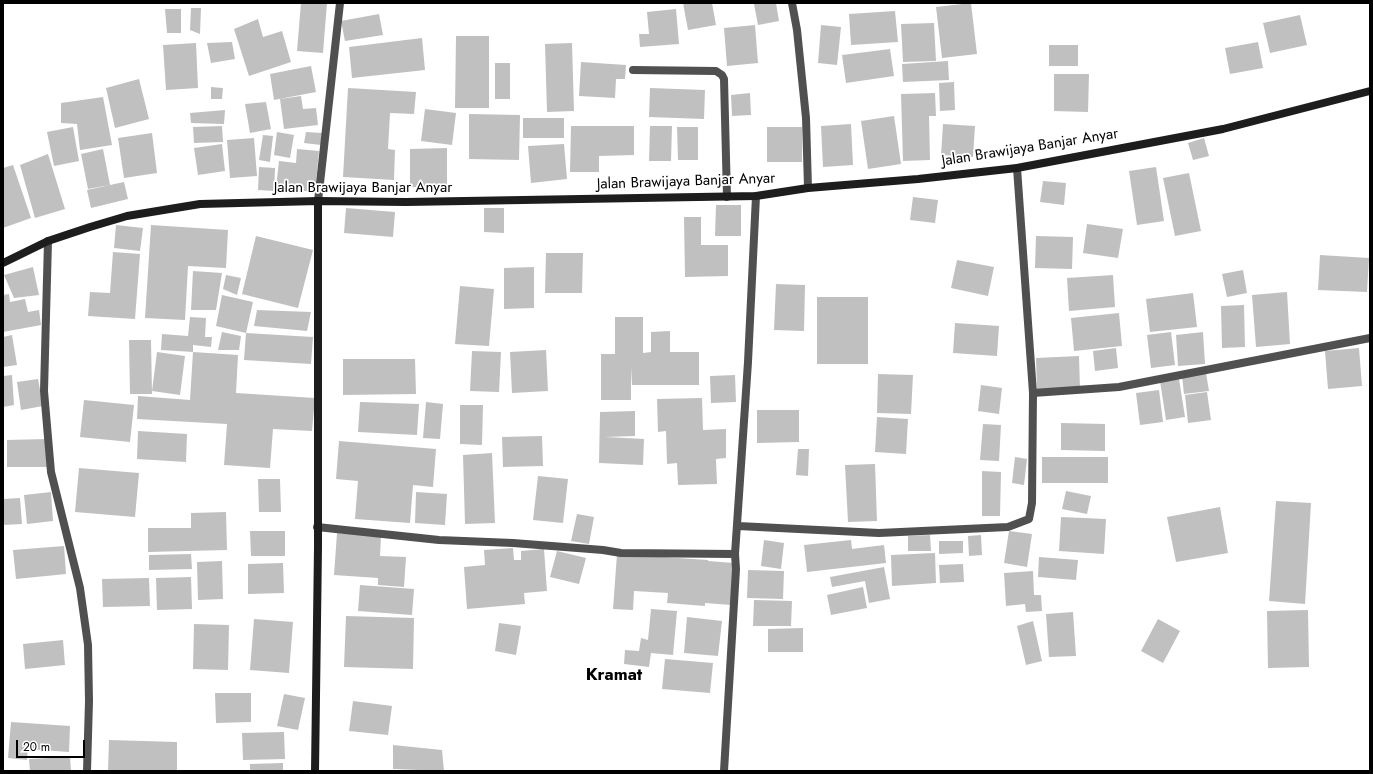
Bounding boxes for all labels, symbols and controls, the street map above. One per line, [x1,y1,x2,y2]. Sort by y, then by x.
street label: Jalan Brawijaya Banjar Anyar [940,125,1120,171]
street label: Jalan Brawijaya Banjar Anyar [596,170,776,194]
street label: Jalan Brawijaya Banjar Anyar [274,179,452,197]
district label: Kramat [586,666,642,686]
scale bar [18,732,87,758]
text: 20 m [23,738,50,756]

